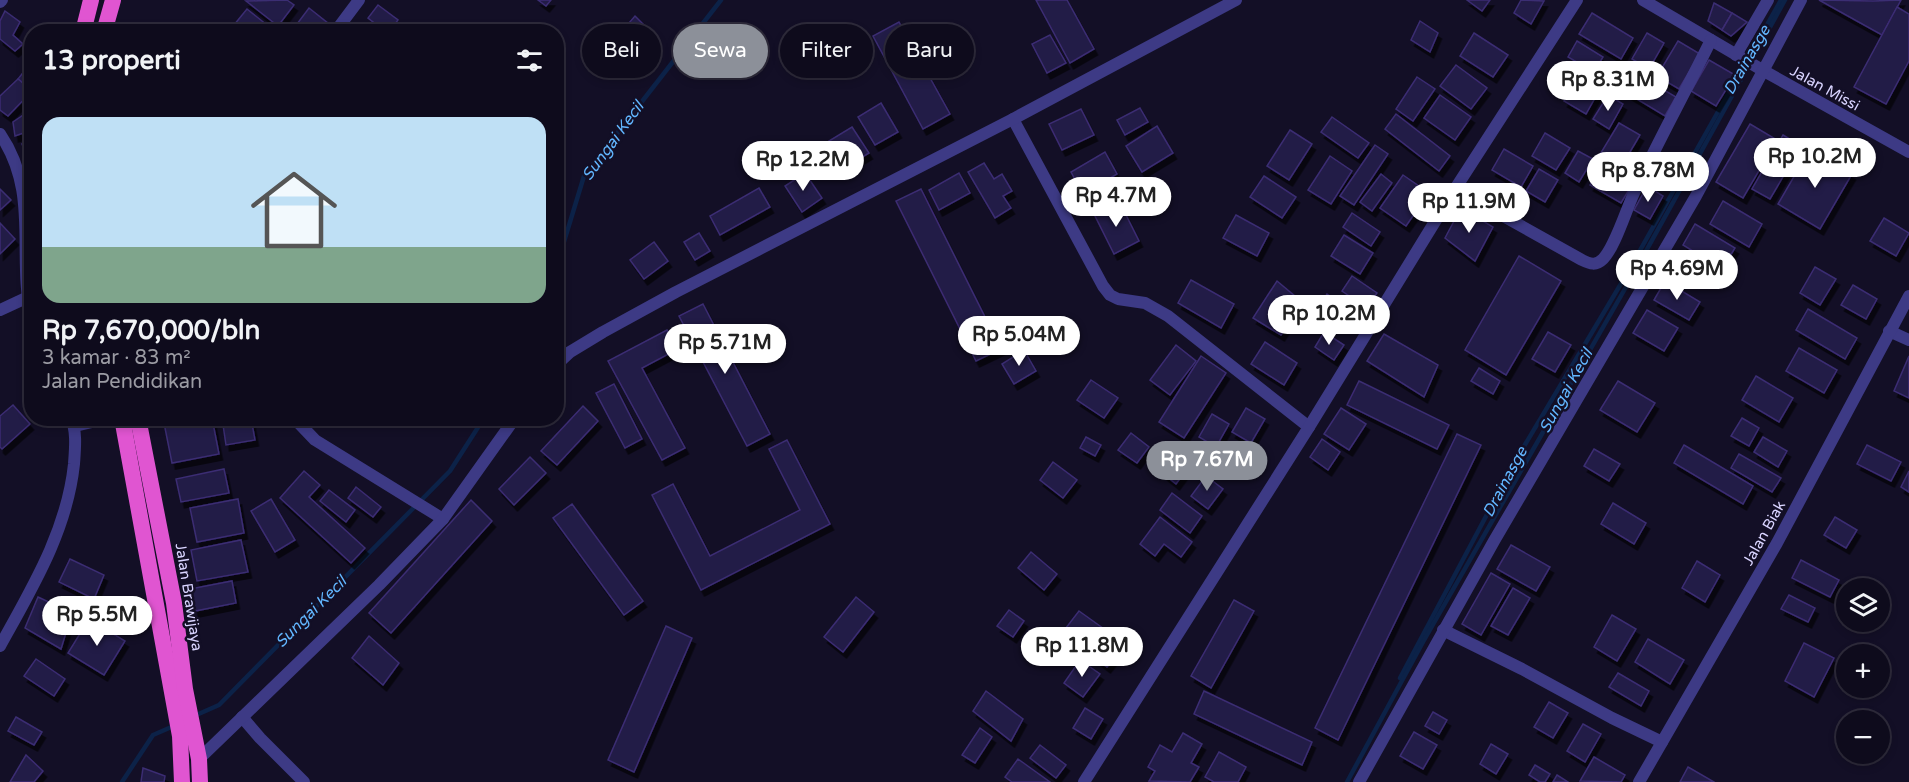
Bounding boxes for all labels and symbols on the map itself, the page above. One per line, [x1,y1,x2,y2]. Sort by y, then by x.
water label: Drainasge [1719,21,1775,98]
pin: Rp 8.31M [1546,61,1670,112]
street label: Jalan Missi [1787,62,1863,114]
water label: Sungai Kecil [578,96,650,184]
pin: Rp 10.2M [1753,138,1877,189]
pin: Rp 12.2M [741,141,865,192]
pin: Rp 8.78M [1586,152,1710,203]
pin: Rp 4.7M [1061,177,1171,228]
pin: Rp 11.9M [1407,183,1531,234]
pin: Rp 4.69M [1615,250,1739,301]
pin: Rp 10.2M [1267,295,1391,346]
pin: Rp 5.04M [957,316,1081,367]
pin: Rp 5.71M [663,324,787,375]
water label: Sungai Kecil [1535,344,1598,436]
pin: Rp 7.67M [1145,441,1269,492]
water label: Drainasge [1478,443,1532,520]
street label: Jalan Biak [1739,497,1789,569]
street label: Jalan Brawijaya [172,542,206,652]
water label: Sungai Kecil [271,571,352,652]
pin: Rp 5.5M [42,596,152,647]
pin: Rp 11.8M [1020,627,1144,678]

